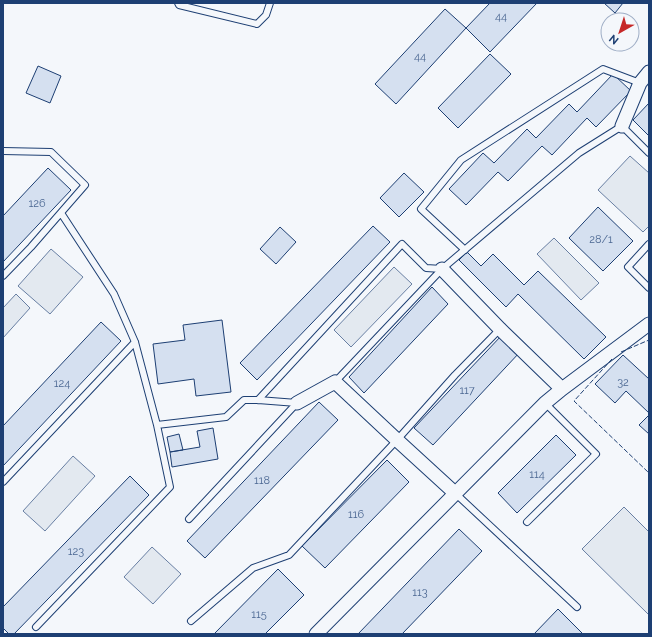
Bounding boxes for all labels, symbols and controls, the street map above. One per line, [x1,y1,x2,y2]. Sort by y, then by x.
house number: 44 [495,10,507,23]
north arrow [600,12,640,52]
text: N [607,32,621,47]
house number: 44 [414,50,426,63]
house number: 126 [28,197,46,210]
house number: 28/1 [589,233,613,246]
house number: 32 [617,376,629,389]
house number: 124 [54,377,70,390]
house number: 117 [459,384,475,397]
house number: 114 [529,468,545,481]
house number: 118 [254,474,270,487]
house number: 116 [348,508,364,521]
house number: 123 [68,545,84,558]
house number: 113 [412,586,428,599]
house number: 115 [251,608,267,621]

